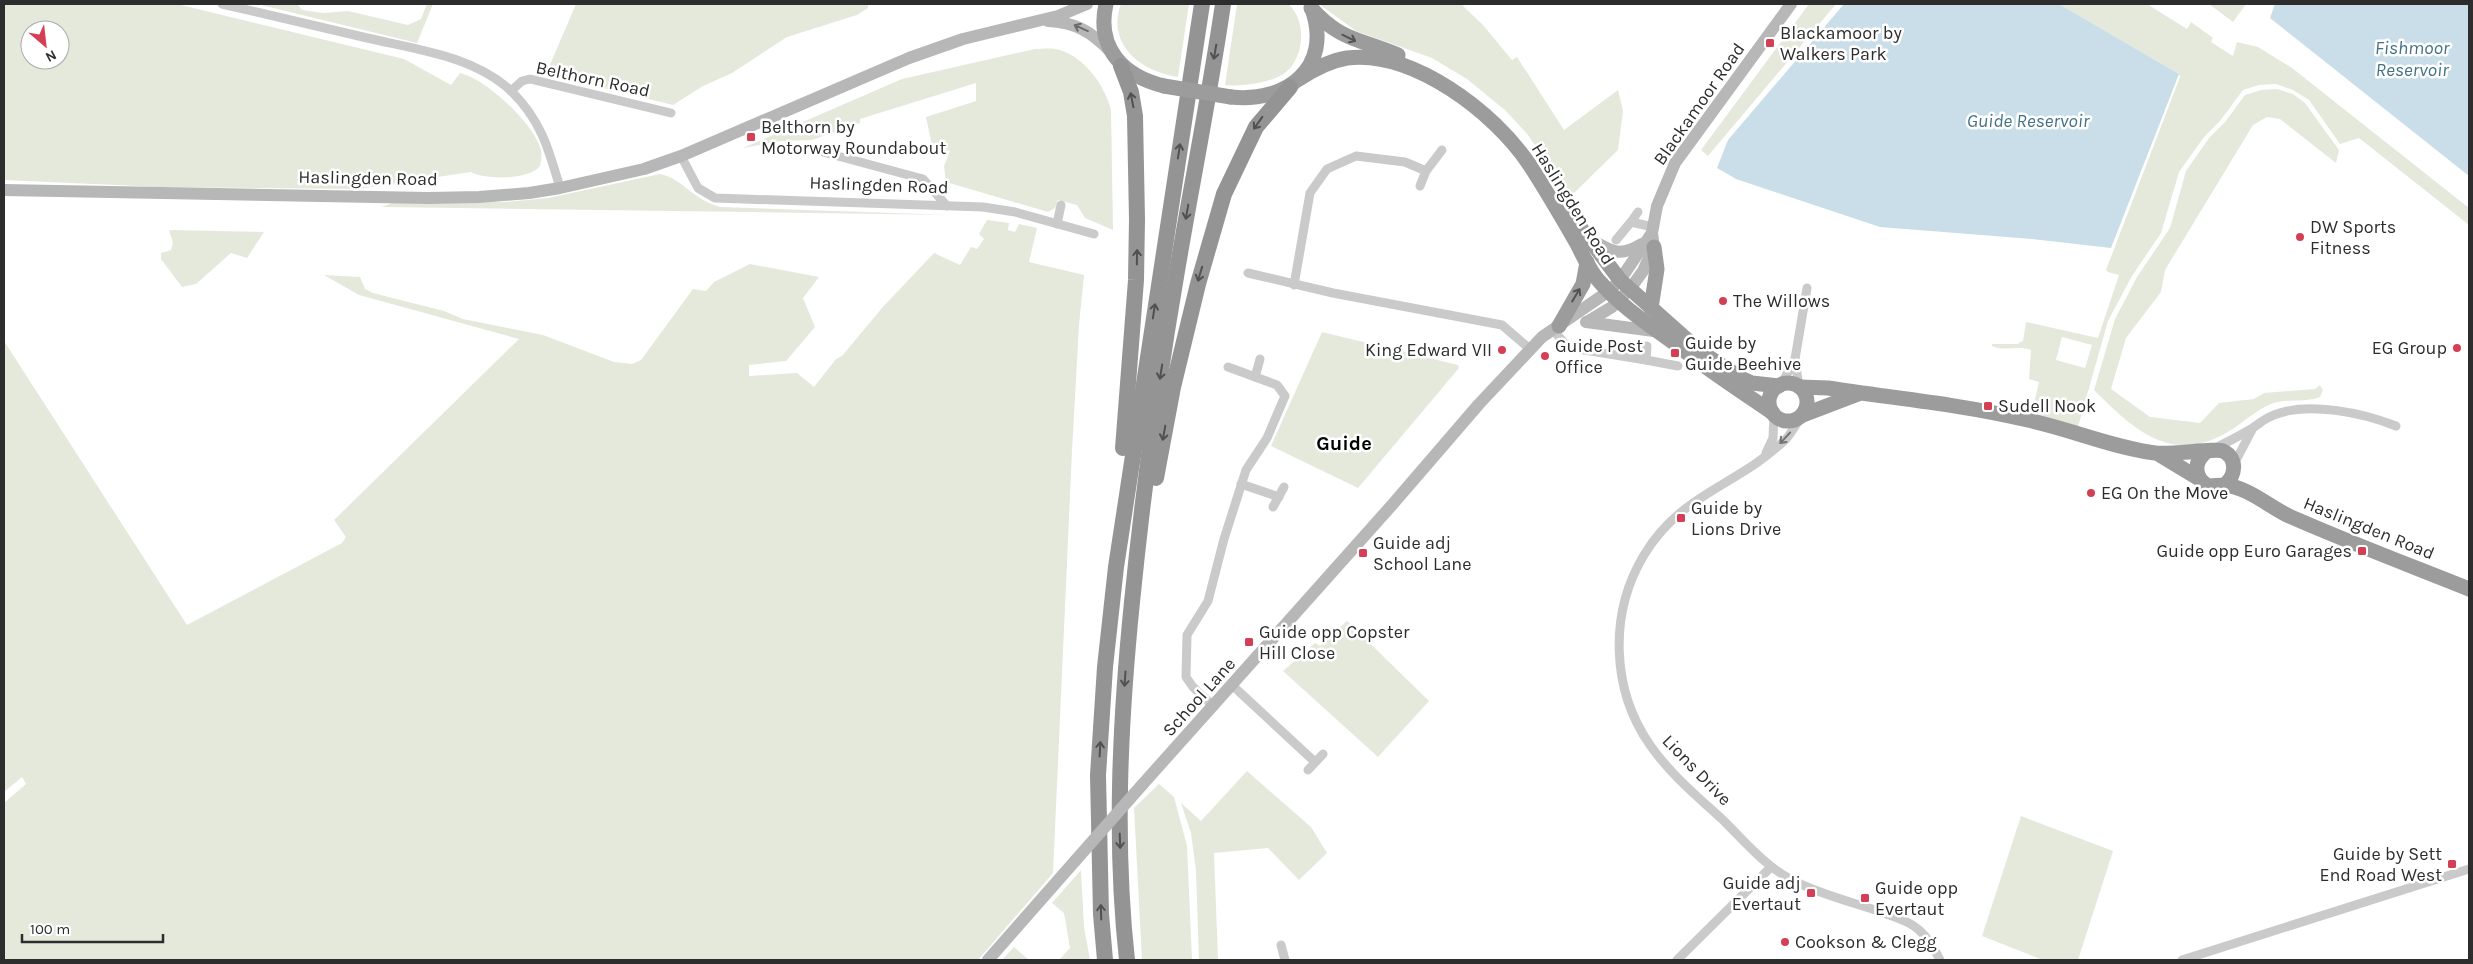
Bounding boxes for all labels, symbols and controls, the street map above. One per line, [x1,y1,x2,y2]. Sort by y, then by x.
north arrow [20,20,70,70]
place label: Blackamoor by Walkers Park [1780,22,1902,65]
one-way arrow [1074,23,1089,33]
one-way arrow [1341,33,1356,43]
marker: Blackamoor by Walkers Park [1764,37,1776,49]
water label: Fishmoor Reservoir [2375,37,2451,81]
street label: Blackamoor Road [1649,39,1749,169]
one-way arrow [1210,44,1220,60]
text: N [42,46,59,66]
street label: Belthorn Road [534,56,652,102]
one-way arrow [1127,93,1137,109]
water label: Guide Reservoir [1967,110,2091,132]
place label: Belthorn by Motorway Roundabout [761,116,946,159]
one-way arrow [1253,116,1263,130]
marker: Belthorn by Motorway Roundabout [745,131,757,143]
street label: Haslingden Road [1527,139,1619,269]
one-way arrow [1175,143,1185,159]
street label: Haslingden Road [298,166,438,190]
street label: Haslingden Road [809,172,949,198]
one-way arrow [1182,204,1192,220]
place label: DW Sports Fitness [2310,216,2396,259]
marker: DW Sports Fitness [2294,231,2306,243]
one-way arrow [1132,249,1142,265]
one-way arrow [1195,266,1205,282]
one-way arrow [1570,288,1581,302]
place label: The Willows [1733,290,1830,312]
marker: The Willows [1717,295,1729,307]
one-way arrow [1149,303,1159,319]
place label: Guide by Guide Beehive [1685,332,1801,375]
place label: Guide Post Office [1555,335,1643,378]
place label: EG Group [2372,337,2447,359]
place label: King Edward VII [1365,339,1492,361]
marker: EG Group [2451,342,2463,354]
marker: King Edward VII [1496,344,1508,356]
marker: Guide by Guide Beehive [1669,347,1681,359]
marker: Guide Post Office [1539,350,1551,362]
one-way arrow [1155,364,1165,380]
place label: Sudell Nook [1998,395,2096,417]
marker: Sudell Nook [1982,400,1994,412]
one-way arrow [1159,424,1169,440]
one-way arrow [1779,431,1791,444]
district label: Guide [1316,432,1372,455]
place label: EG On the Move [2101,482,2228,504]
marker: EG On the Move [2085,487,2097,499]
street label: Haslingden Road [2300,492,2438,564]
place label: Guide by Lions Drive [1691,497,1781,540]
marker: Guide by Lions Drive [1675,512,1687,524]
place label: Guide adj School Lane [1373,532,1471,575]
place label: Guide opp Euro Garages [2156,540,2352,562]
marker: Guide opp Euro Garages [2356,545,2368,557]
marker: Guide adj School Lane [1357,547,1369,559]
place label: Guide opp Copster Hill Close [1259,621,1410,664]
marker: Guide opp Copster Hill Close [1243,636,1255,648]
street label: School Lane [1158,653,1240,741]
one-way arrow [1120,671,1129,687]
street label: Lions Drive [1658,730,1736,810]
one-way arrow [1095,742,1104,758]
one-way arrow [1115,833,1125,849]
place label: Guide by Sett End Road West [2319,843,2442,886]
marker: Guide by Sett End Road West [2446,858,2458,870]
place label: Guide adj Evertaut [1723,872,1801,915]
place label: Guide opp Evertaut [1875,877,1958,920]
marker: Guide adj Evertaut [1805,887,1817,899]
marker: Guide opp Evertaut [1859,892,1871,904]
one-way arrow [1096,904,1106,920]
scale bar [22,912,164,944]
text: 100 m [30,920,70,938]
place label: Cookson & Clegg [1795,931,1937,953]
marker: Cookson & Clegg [1779,936,1791,948]

